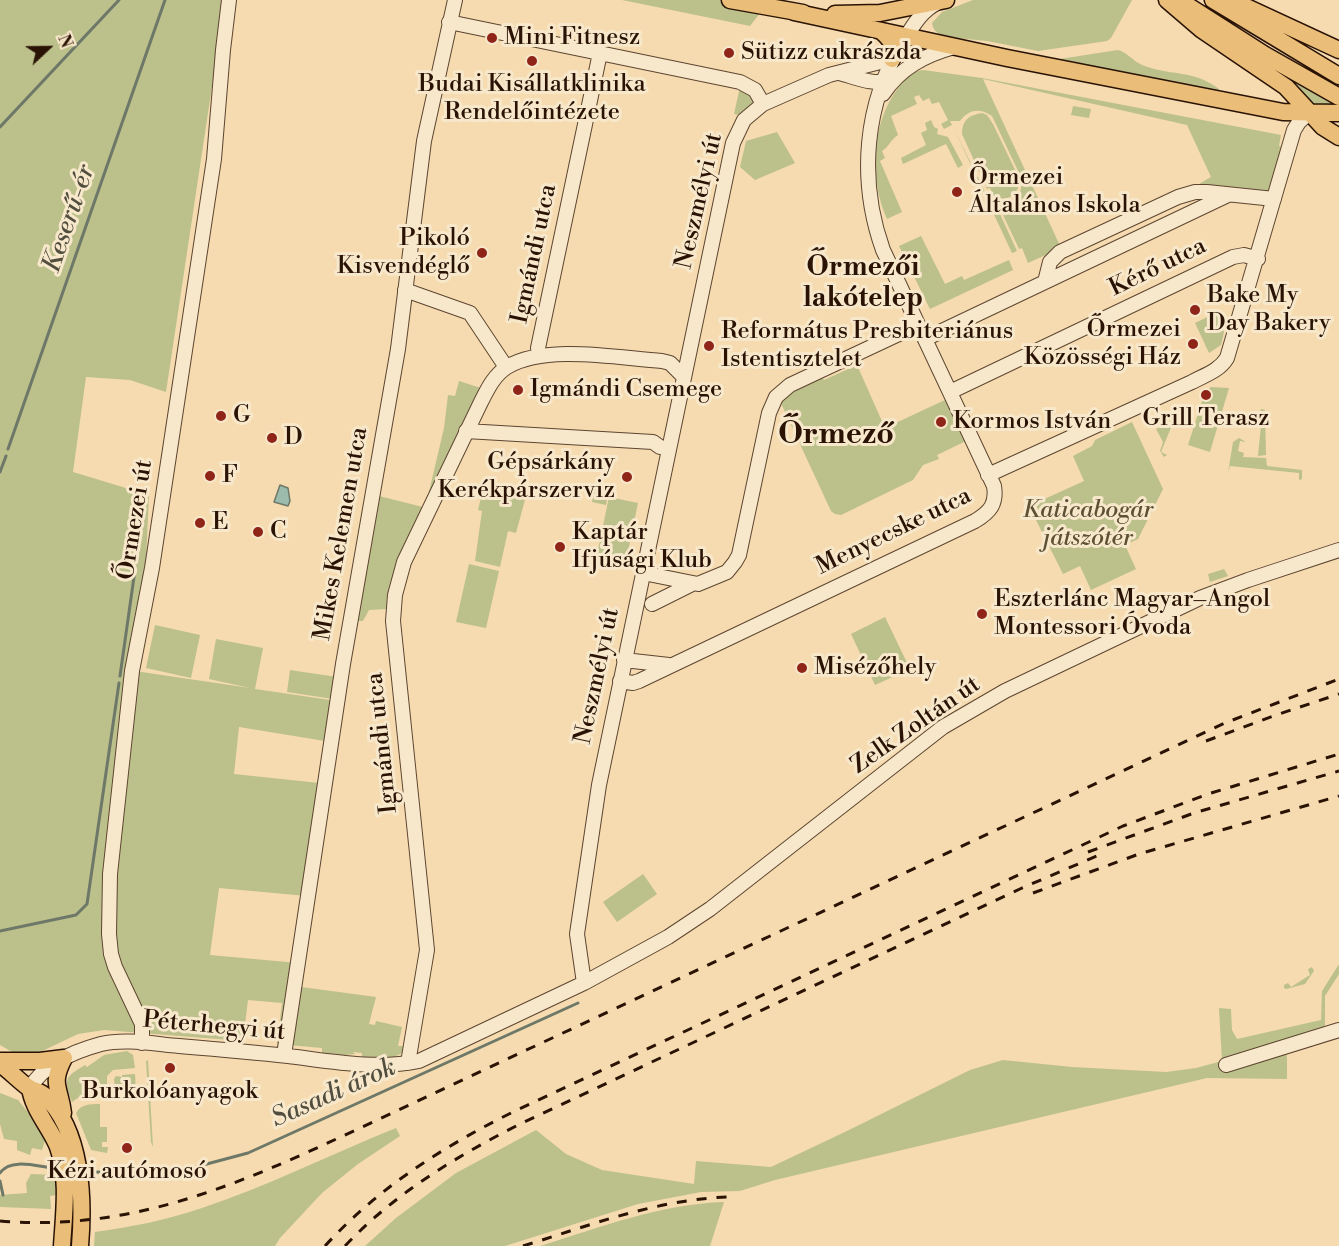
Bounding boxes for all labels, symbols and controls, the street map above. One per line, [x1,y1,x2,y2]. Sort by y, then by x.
north arrow [18,18,78,78]
place label: Mini Fitnesz [504,24,640,52]
marker: Mini Fitnesz [485,31,499,45]
text: N [53,32,76,51]
place label: Sütizz cukrászda [741,39,921,67]
marker: Sütizz cukrászda [722,46,736,60]
marker: Budai Kisállatklinika Rendelőintézete [525,54,539,68]
place label: Budai Kisállatklinika Rendelőintézete [418,71,646,127]
street label: Neszmélyi út [670,130,730,272]
water label: Keserű-ér [37,161,103,277]
place label: Őrmezei Általános Iskola [969,164,1141,220]
street label: Igmándi utca [506,182,564,326]
marker: Őrmezei Általános Iskola [950,185,964,199]
place label: Pikoló Kisvendéglő [337,225,470,281]
street label: Kérő utca [1105,232,1211,304]
marker: Pikoló Kisvendéglő [475,246,489,260]
district label: Őrmezői lakótelep [803,253,923,316]
place label: Bake My Day Bakery [1207,282,1331,338]
marker: Bake My Day Bakery [1188,303,1202,317]
place label: Őrmezei Közösségi Ház [1024,316,1181,372]
place label: Református Presbiteriánus Istentisztelet [721,318,1013,374]
marker: Őrmezei Közösségi Ház [1186,337,1200,351]
marker: Református Presbiteriánus Istentisztelet [702,339,716,353]
place label: Igmándi Csemege [530,376,722,404]
marker: Igmándi Csemege [511,383,525,397]
marker: Grill Terasz [1199,388,1213,402]
place label: G [233,402,251,430]
place label: Grill Terasz [1143,405,1269,433]
place label: Kormos István [953,408,1111,436]
marker: G [214,409,228,423]
marker: Kormos István [934,415,948,429]
district label: Őrmező [778,418,894,454]
place label: D [284,424,303,452]
street label: Mikes Kelemen utca [309,425,375,643]
marker: D [265,431,279,445]
place label: Gépsárkány Kerékpárszerviz [437,449,615,505]
street label: Őrmezei út [112,458,160,582]
place label: F [222,462,238,490]
marker: F [203,469,217,483]
marker: Gépsárkány Kerékpárszerviz [620,470,634,484]
street label: Menyecske utca [812,482,976,582]
park label: Katicabogár játszótér [1023,497,1153,553]
place label: E [212,509,229,537]
marker: E [193,516,207,530]
place label: C [270,518,286,546]
place label: Kaptár Ifjúsági Klub [572,519,712,575]
marker: C [251,525,265,539]
marker: Kaptár Ifjúsági Klub [553,540,567,554]
place label: Eszterlánc Magyar–Angol Montessori Óvoda [994,586,1270,642]
street label: Neszmélyi út [569,605,627,747]
marker: Eszterlánc Magyar–Angol Montessori Óvoda [975,607,989,621]
place label: Misézőhely [814,654,936,682]
marker: Misézőhely [795,661,809,675]
street label: Igmándi utca [361,671,405,815]
street label: Zelk Zoltán út [846,671,986,781]
street label: Péterhegyi út [142,1006,286,1048]
water label: Sasadi árok [267,1053,401,1135]
marker: Burkolóanyagok [163,1061,177,1075]
place label: Burkolóanyagok [82,1078,258,1106]
marker: Kézi autómosó [120,1141,134,1155]
place label: Kézi autómosó [47,1158,207,1186]

